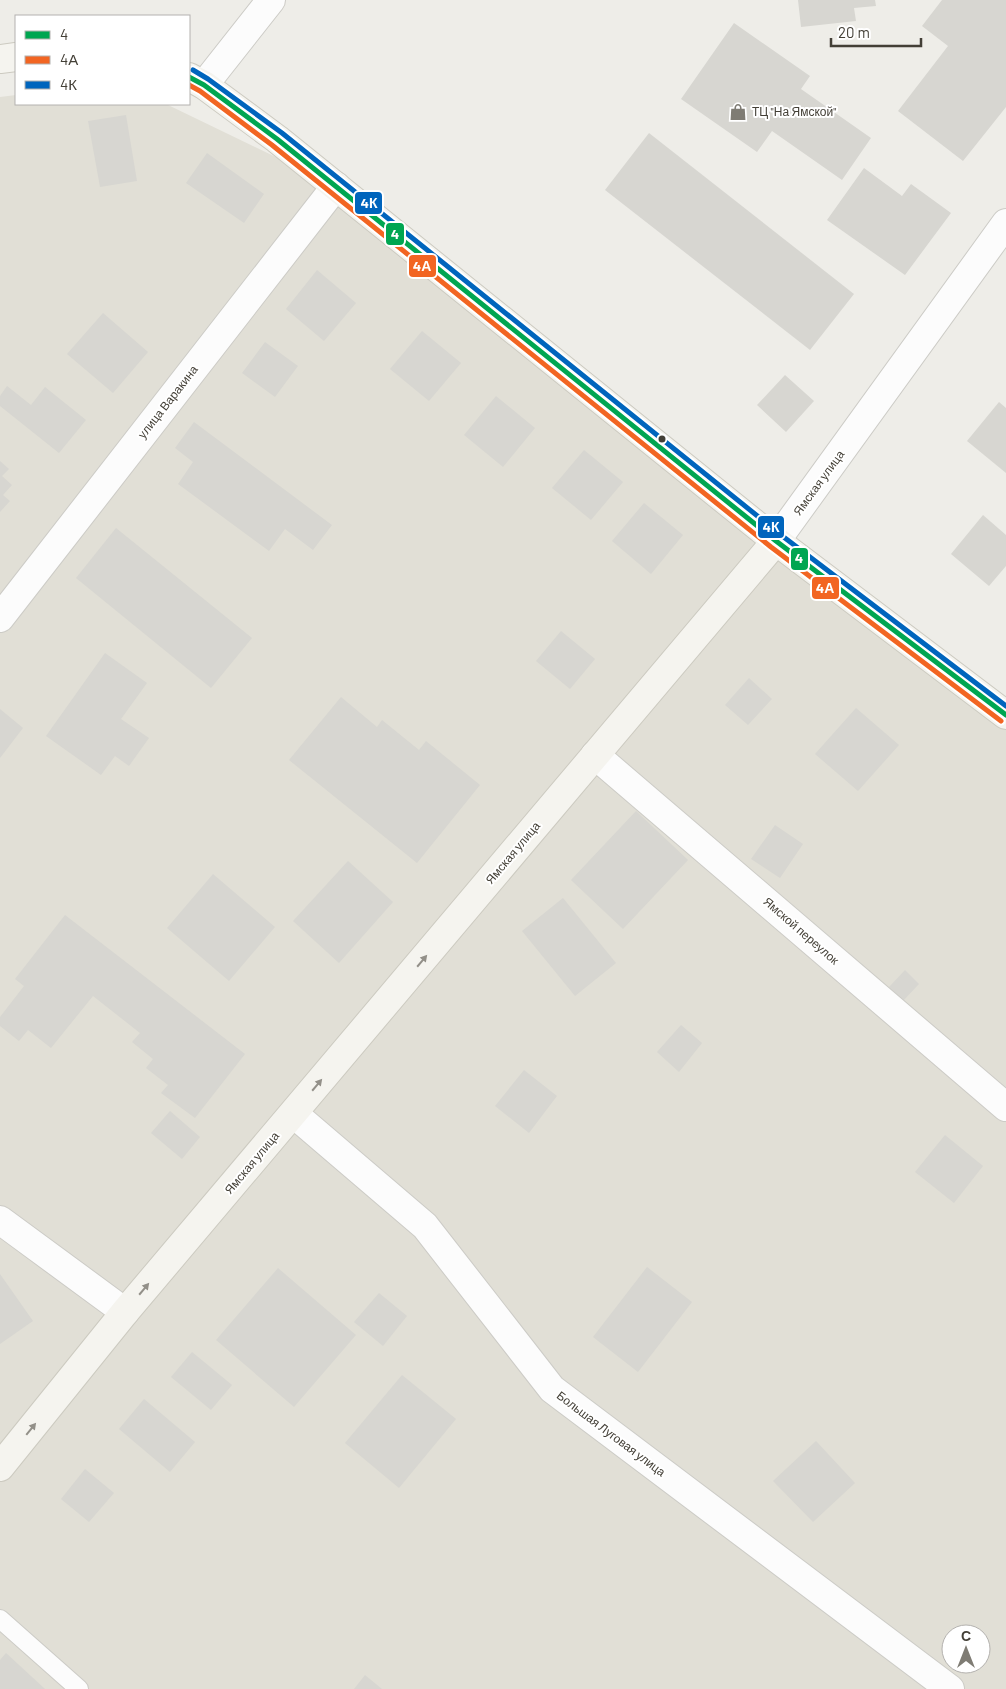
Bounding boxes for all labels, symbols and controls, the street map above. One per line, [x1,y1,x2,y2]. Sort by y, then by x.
legend [15,15,190,105]
scale bar [831,15,921,47]
text: 20 m [838,23,870,41]
text: 4 [60,25,68,43]
text: 4А [60,50,78,68]
text: 4К [60,75,77,93]
shop icon: ТЦ "На Ямской" [728,102,748,122]
place label: ТЦ "На Ямской" [752,104,836,119]
line badge: 4К [354,191,383,215]
text: 4К [360,194,378,211]
line badge: 4 [385,222,405,246]
text: 4 [391,225,399,242]
line badge: 4А [408,254,437,278]
text: 4А [413,257,431,274]
street label: улица Варакина [134,362,201,441]
unlabelled marker [657,434,667,444]
street label: Ямская улица [790,447,847,518]
line badge: 4К [757,515,785,539]
text: 4К [762,518,780,535]
line badge: 4 [790,547,809,571]
text: 4 [795,549,803,566]
line badge: 4А [811,576,840,600]
text: 4А [816,579,834,596]
street label: Ямская улица [482,818,543,887]
street label: Ямской переулок [760,894,843,968]
one-way arrow [416,955,427,967]
one-way arrow [312,1079,323,1092]
street label: Ямская улица [221,1128,282,1197]
one-way arrow [139,1283,150,1296]
street label: Большая Луговая улица [554,1388,669,1480]
one-way arrow [25,1423,36,1436]
north arrow [941,1624,991,1674]
text: С [961,1627,971,1644]

